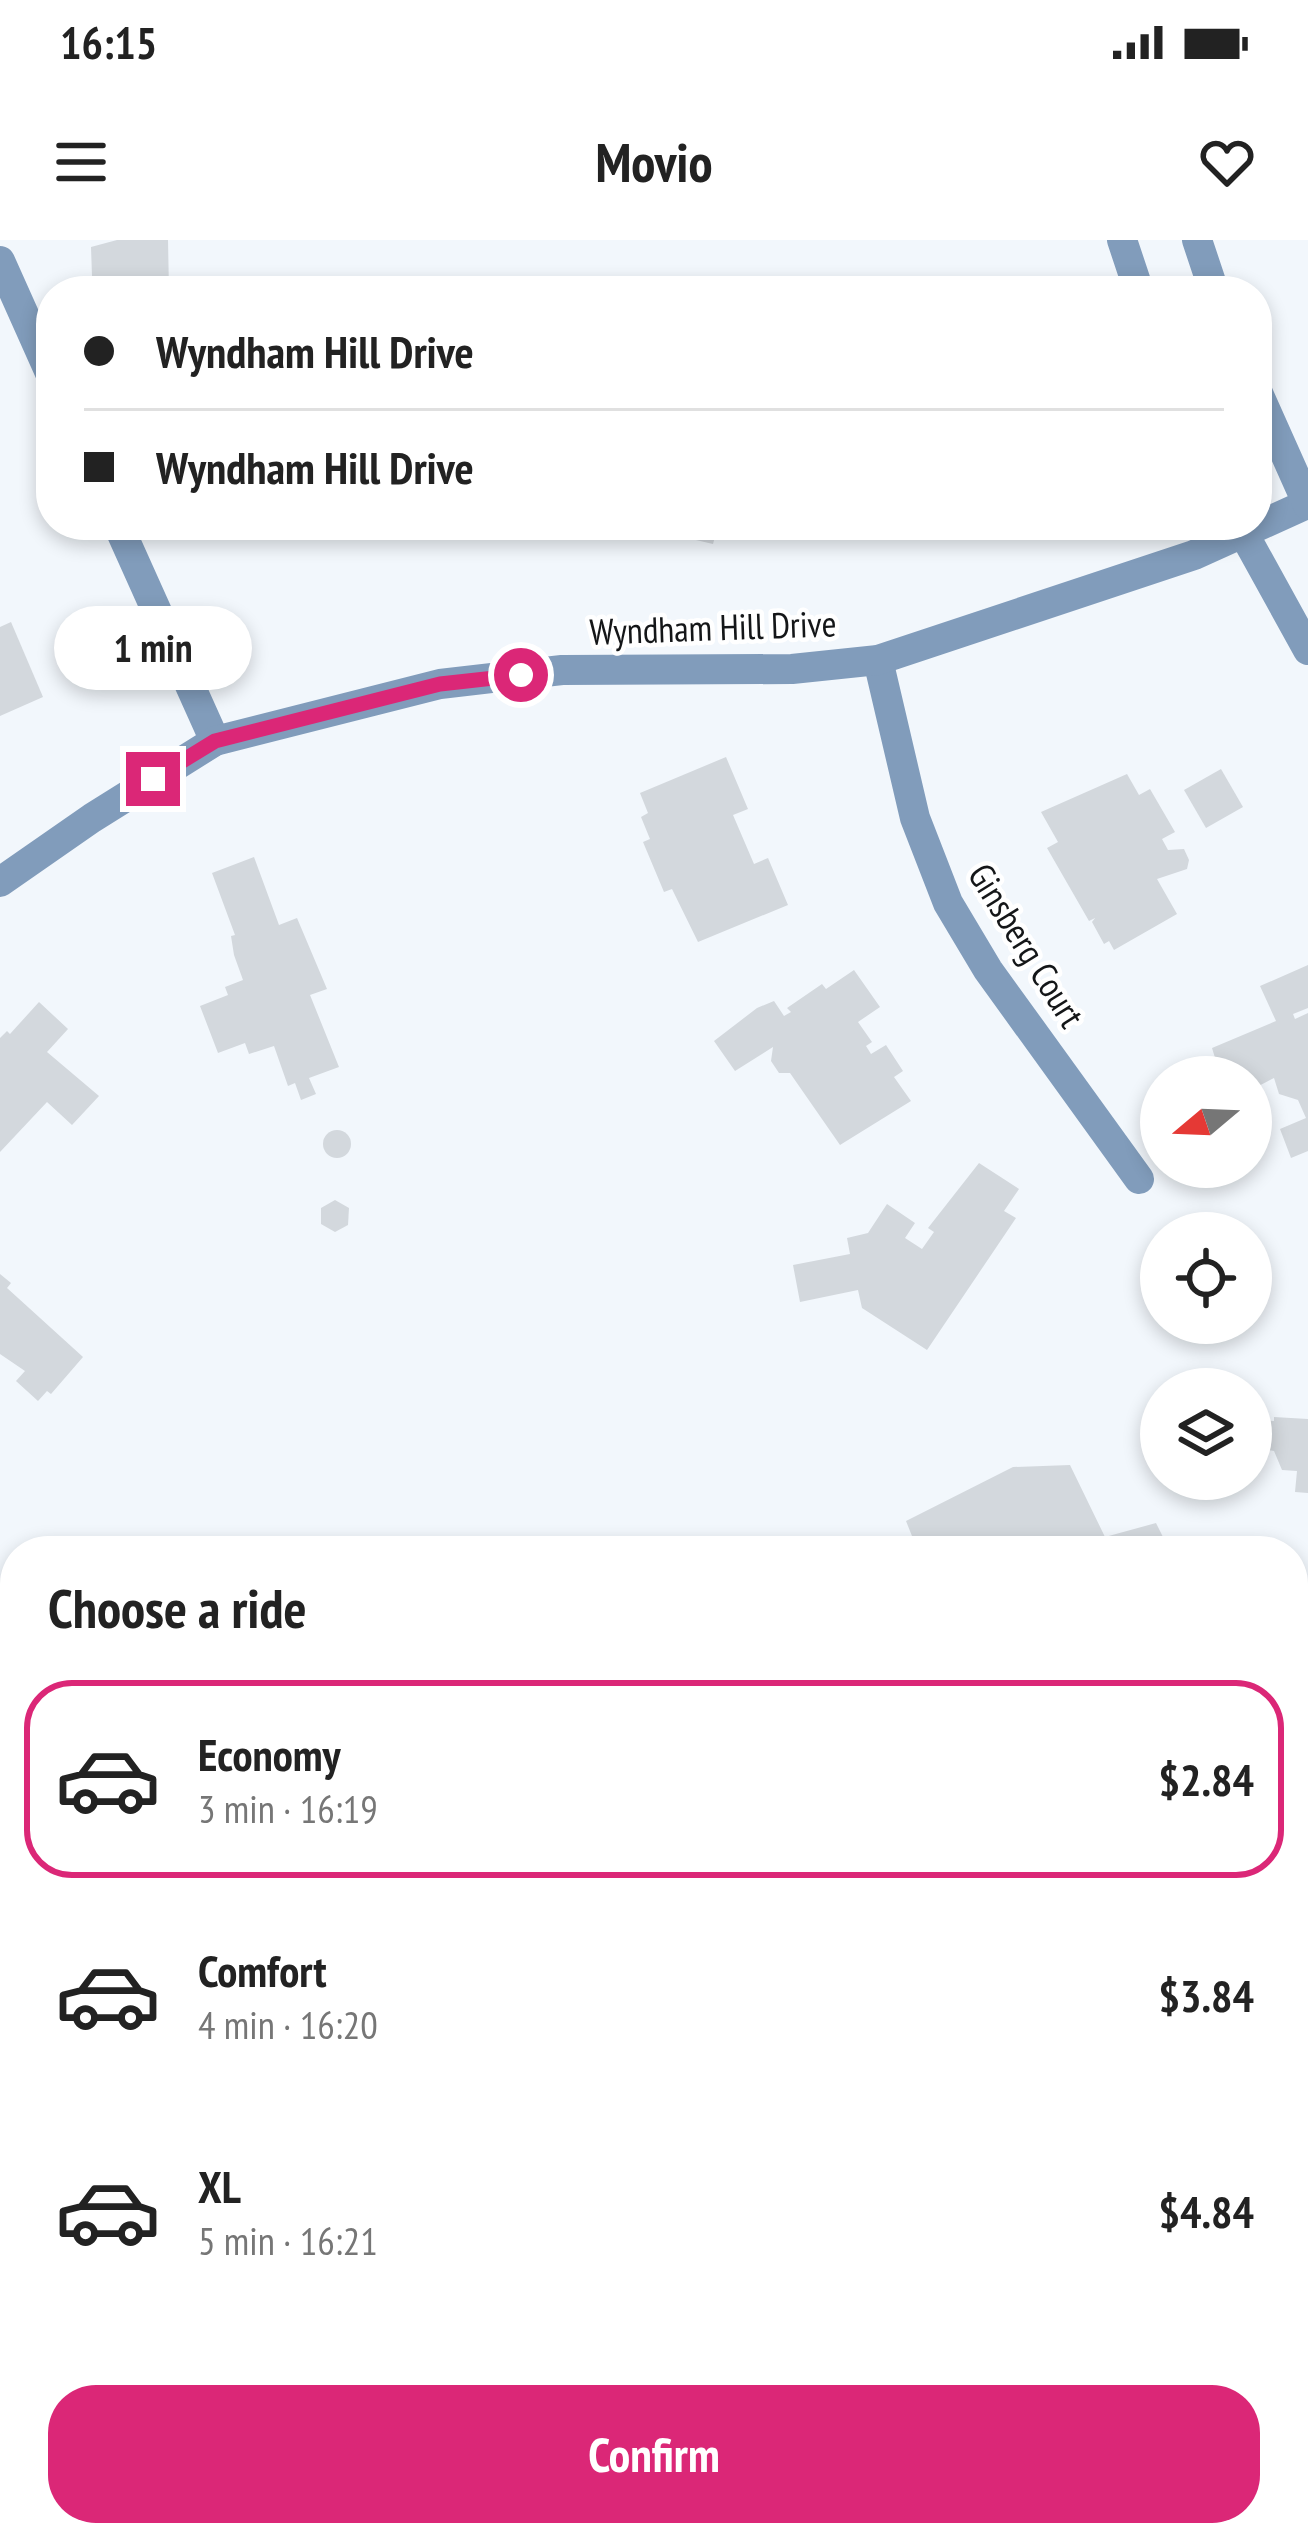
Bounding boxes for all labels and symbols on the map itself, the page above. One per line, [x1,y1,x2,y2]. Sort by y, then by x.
street label: Wyndham Hill Drive [589,599,837,655]
callout: 1 min [54,605,252,689]
route start [494,648,548,702]
route end [126,752,180,806]
street label: Ginsberg Court [958,854,1096,1036]
north arrow [1140,1056,1272,1188]

